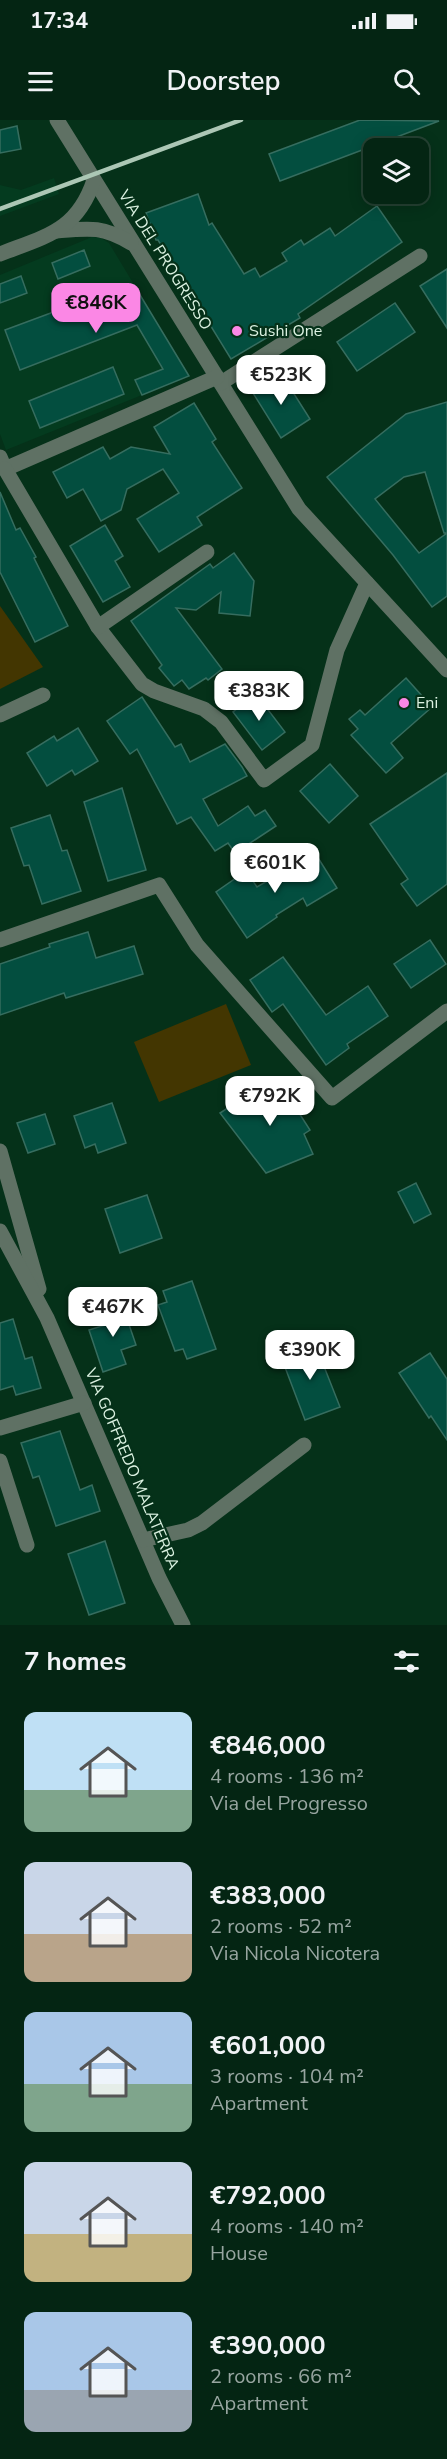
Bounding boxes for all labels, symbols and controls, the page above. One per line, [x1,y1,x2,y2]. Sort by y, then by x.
text: 17:34 [30,6,88,36]
text: Doorstep [167,63,280,100]
icon: menu [24,65,57,98]
icon: search [390,65,423,98]
map controls [363,138,429,204]
button: layers [363,138,429,204]
street label: VIA DEL PROGRESSO [112,185,217,334]
pin: €846K [54,283,138,334]
text: €846K [65,289,127,316]
place label: Sushi One [249,320,322,342]
marker: Sushi One [230,324,244,338]
pin: €523K [239,355,323,406]
text: €523K [250,361,312,388]
pin: €383K [217,671,301,722]
text: €383K [228,677,290,704]
place label: Eni [416,692,438,714]
marker: Eni [397,696,411,710]
pin: €601K [233,843,317,894]
text: €601K [244,849,306,876]
pin: €792K [228,1076,312,1127]
text: €792K [239,1082,301,1109]
pin: €467K [71,1287,155,1338]
text: €467K [82,1293,144,1320]
pin: €390K [268,1330,352,1381]
text: €390K [279,1336,341,1363]
street label: VIA GOFFREDO MALATERRA [79,1364,185,1573]
text: 7 homes [24,1644,126,1679]
icon: filters [390,1645,423,1678]
text: €846,000 [210,1728,326,1763]
icon: home [72,1736,144,1808]
text: 4 rooms · 136 m² [210,1763,364,1790]
text: Via del Progresso [210,1790,368,1817]
text: €383,000 [210,1878,326,1913]
icon: home [72,1886,144,1958]
text: 2 rooms · 52 m² [210,1913,352,1940]
text: Via Nicola Nicotera [210,1940,380,1967]
text: €601,000 [210,2028,326,2063]
icon: home [72,2036,144,2108]
text: 3 rooms · 104 m² [210,2063,364,2090]
text: Apartment [210,2090,308,2117]
text: €792,000 [210,2178,326,2213]
icon: home [72,2186,144,2258]
text: 4 rooms · 140 m² [210,2213,364,2240]
text: House [210,2240,268,2267]
text: €390,000 [210,2328,326,2363]
icon: home [72,2336,144,2408]
text: 2 rooms · 66 m² [210,2363,352,2390]
text: Apartment [210,2390,308,2417]

